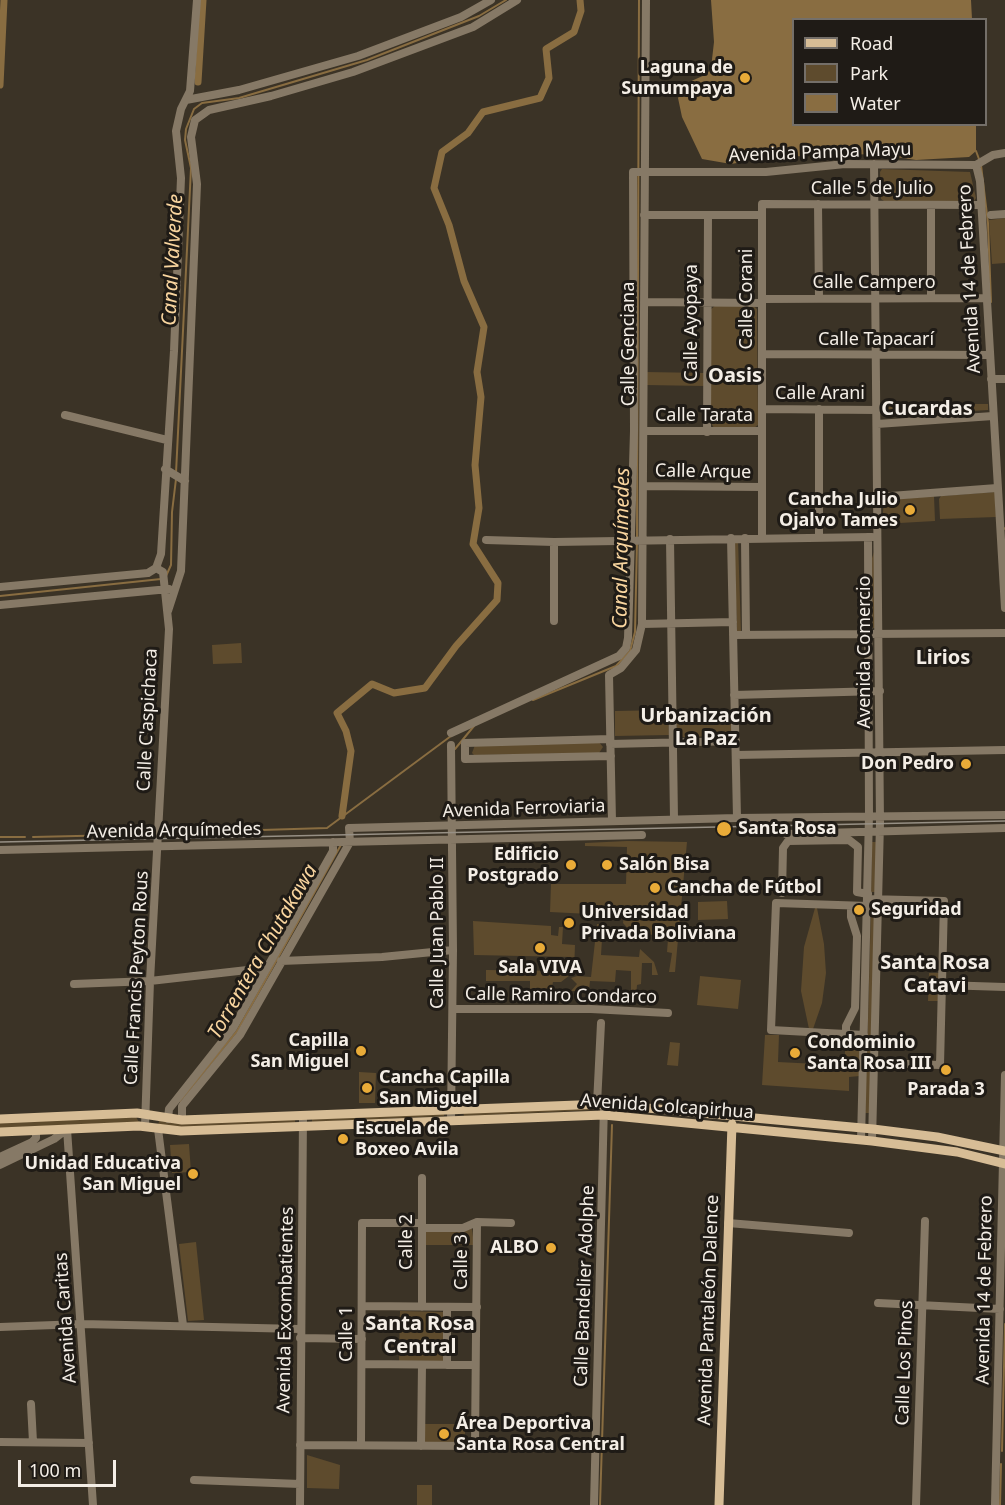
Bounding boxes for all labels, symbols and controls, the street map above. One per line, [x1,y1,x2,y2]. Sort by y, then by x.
legend [792,18,987,126]
text: Road [850,31,893,55]
place label: Laguna de Sumumpaya [621,57,733,100]
text: Park [850,61,888,85]
marker: Laguna de Sumumpaya [738,71,752,85]
text: Water [850,91,901,115]
street label: Avenida Pampa Mayu [728,139,912,167]
street label: Calle 5 de Julio [811,178,933,200]
street label: Avenida 14 de Febrero [954,184,986,374]
water label: Canal Valverde [158,193,188,327]
street label: Calle Corani [736,249,758,349]
street label: Calle Ayopaya [681,264,703,382]
street label: Calle Campero [812,272,936,294]
street label: Calle Genciana [618,282,640,406]
street label: Calle Tapacarí [818,329,934,351]
district label: Oasis [708,364,762,388]
street label: Calle Arani [775,383,865,405]
district label: Cucardas [881,397,973,421]
street label: Calle Tarata [655,405,753,427]
street label: Calle Arque [655,460,751,484]
water label: Canal Arquímedes [609,467,635,629]
place label: Cancha Julio Ojalvo Tames [779,489,898,532]
marker: Cancha Julio Ojalvo Tames [903,503,917,517]
street label: Avenida Comercio [854,576,876,728]
district label: Lirios [916,646,970,670]
street label: Calle C'aspichaca [133,648,163,792]
district label: Urbanización La Paz [640,704,772,751]
place label: Don Pedro [861,753,954,775]
marker: Don Pedro [959,757,973,771]
street label: Avenida Ferroviaria [442,795,606,823]
place label: Santa Rosa [738,818,837,840]
street label: Avenida Arquímedes [86,819,262,843]
marker: Santa Rosa [715,820,733,838]
place label: Edificio Postgrado [467,844,559,886]
place label: Salón Bisa [619,854,710,876]
street label: Calle Juan Pablo II [427,857,449,1009]
marker: Edificio Postgrado [564,858,578,872]
marker: Salón Bisa [600,858,614,872]
water label: Torrentera Chutakawa [203,860,323,1044]
street label: Calle Francis Peyton Rous [121,870,153,1086]
place label: Cancha de Fútbol [667,877,822,899]
marker: Cancha de Fútbol [648,881,662,895]
place label: Seguridad [871,899,962,921]
place label: Universidad Privada Boliviana [581,902,736,944]
marker: Seguridad [852,903,866,917]
marker: Universidad Privada Boliviana [562,916,576,930]
marker: Sala VIVA [533,941,547,955]
district label: Santa Rosa Catavi [880,951,990,998]
place label: Sala VIVA [498,957,582,979]
street label: Calle Ramiro Condarco [465,984,657,1008]
place label: Capilla San Miguel [250,1030,349,1072]
place label: Condominio Santa Rosa III [807,1032,931,1074]
marker: Capilla San Miguel [354,1044,368,1058]
marker: Condominio Santa Rosa III [788,1046,802,1060]
marker: Parada 3 [939,1063,953,1077]
place label: Cancha Capilla San Miguel [379,1067,510,1110]
place label: Parada 3 [907,1079,985,1101]
marker: Cancha Capilla San Miguel [360,1081,374,1095]
street label: Avenida Colcapirhua [580,1090,754,1124]
place label: Escuela de Boxeo Avila [355,1118,459,1160]
marker: Escuela de Boxeo Avila [336,1132,350,1146]
place label: Unidad Educativa San Miguel [25,1153,181,1196]
marker: Unidad Educativa San Miguel [186,1167,200,1181]
street label: Calle Bandelier Adolphe [571,1185,599,1387]
street label: Avenida Pantaleón Dalence [694,1194,724,1426]
street label: Avenida 14 de Febrero [973,1195,997,1385]
street label: Avenida Excombatientes [273,1206,299,1414]
street label: Calle 2 [396,1214,418,1270]
street label: Calle 3 [451,1234,473,1290]
place label: ALBO [490,1237,539,1259]
marker: ALBO [544,1241,558,1255]
street label: Avenida Caritas [51,1252,81,1384]
street label: Calle Los Pinos [892,1300,918,1426]
street label: Calle 1 [336,1306,358,1362]
district label: Santa Rosa Central [365,1312,475,1359]
place label: Área Deportiva Santa Rosa Central [456,1413,625,1456]
marker: Área Deportiva Santa Rosa Central [437,1427,451,1441]
scale bar [21,1448,118,1486]
text: 100 m [29,1458,81,1482]

